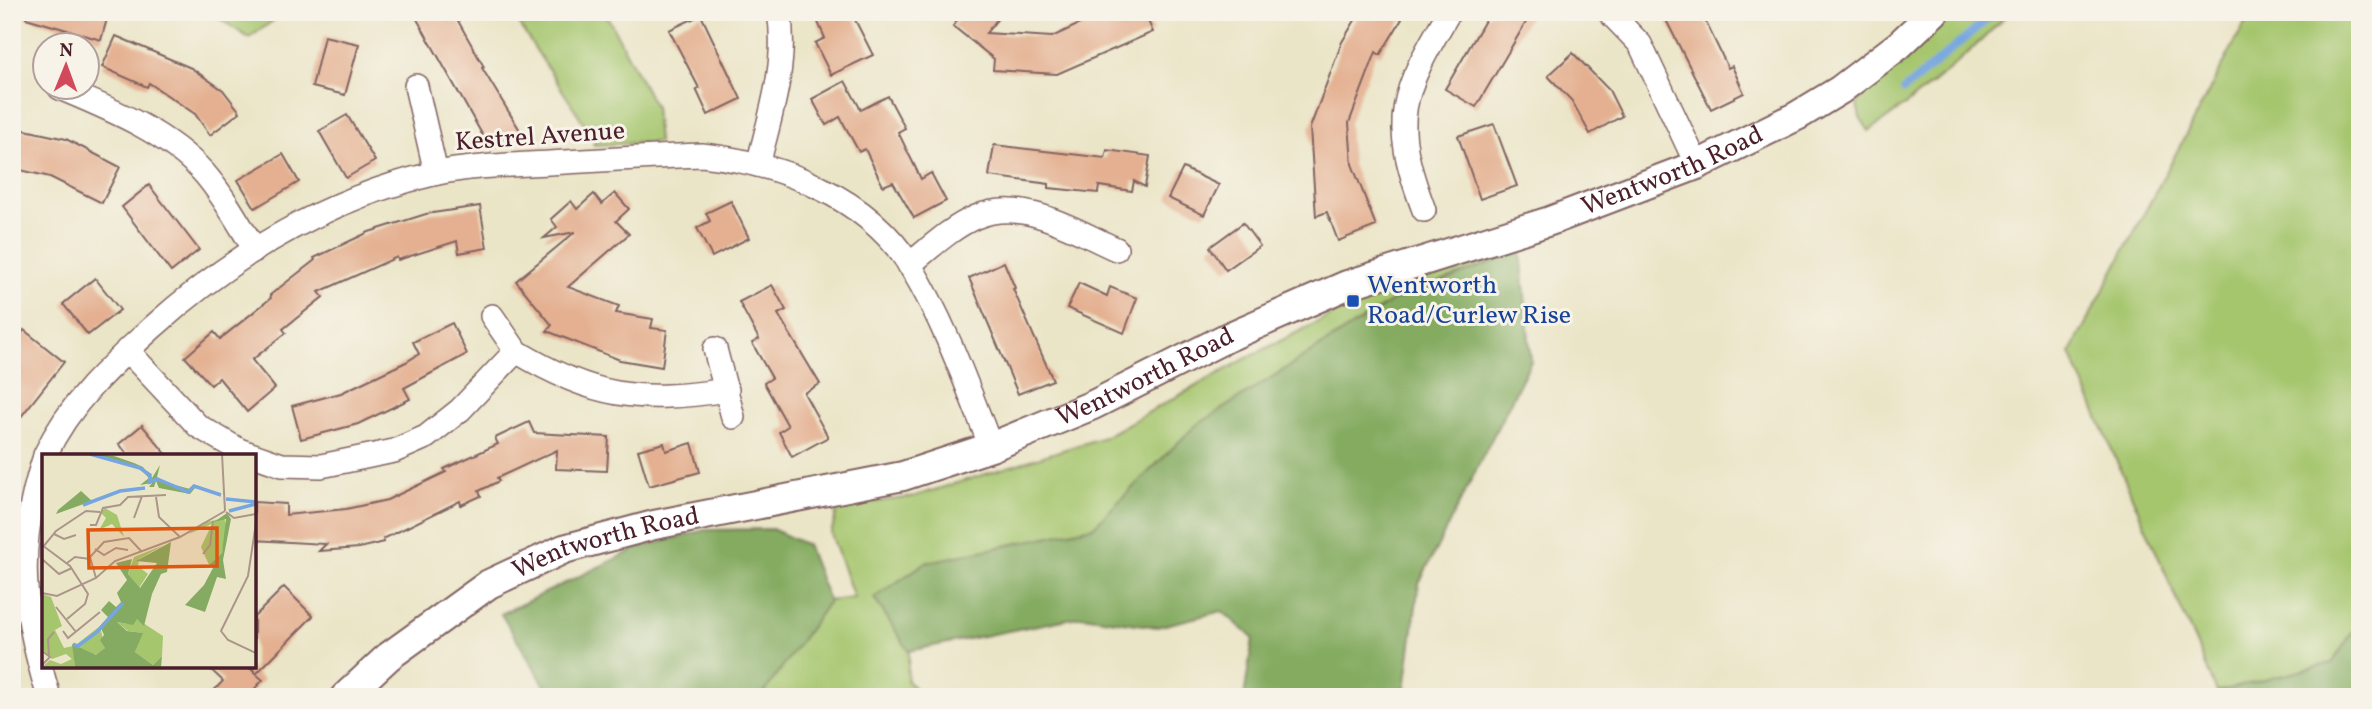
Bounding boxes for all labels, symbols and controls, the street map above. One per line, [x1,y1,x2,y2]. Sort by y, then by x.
north arrow [32,32,102,102]
text: N [59,38,74,64]
street label: Kestrel Avenue [454,113,626,161]
street label: Wentworth Road [1576,117,1770,225]
place label: Wentworth Road/Curlew Rise [1367,268,1571,334]
marker: Wentworth Road/Curlew Rise [1345,293,1361,309]
street label: Wentworth Road [1051,319,1241,436]
inset map [42,454,256,667]
street label: Wentworth Road [506,498,702,589]

